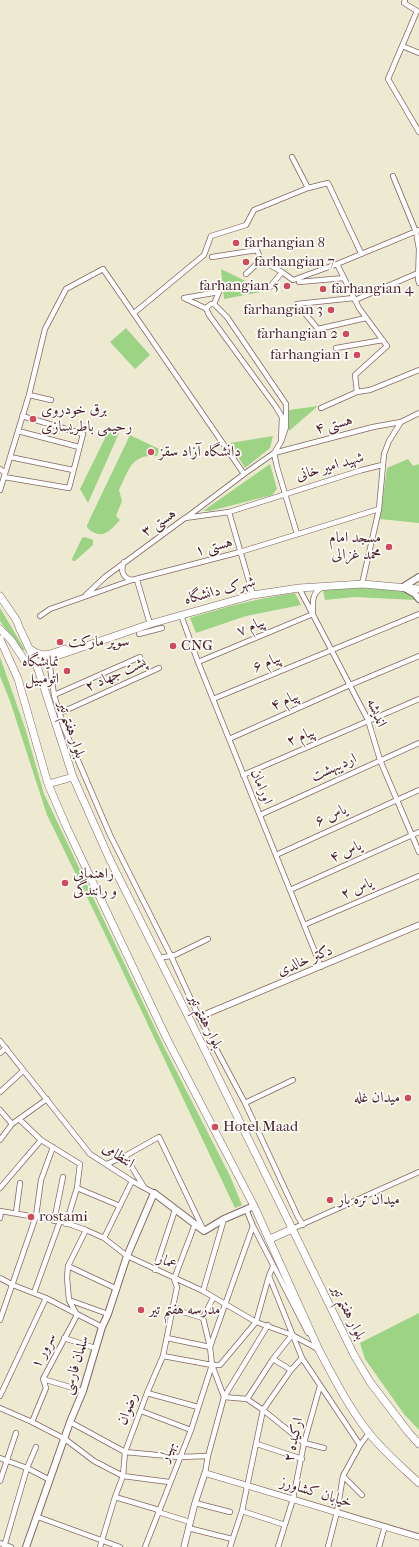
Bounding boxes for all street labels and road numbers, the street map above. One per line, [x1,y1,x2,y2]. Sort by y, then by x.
street label: هستی ۴ [313,411,355,439]
street label: شهید امیر خانی [294,449,366,485]
street label: هستی ۳ [138,505,180,541]
street label: هستی ۱ [193,533,235,561]
street label: شهرک دانشگاه [182,573,258,609]
street label: پیام ۷ [234,613,268,641]
street label: پیام ۶ [250,649,284,677]
street label: پشت جهاد ۲ [83,654,149,696]
street label: پیام ۴ [268,687,302,715]
street label: اندیشه [362,696,390,730]
street label: بلوار هفتم تیر [53,699,89,761]
street label: پیام ۲ [284,723,318,751]
street label: اردیبهشت [308,750,360,786]
street label: اورامان [246,767,276,807]
street label: یاس ۶ [312,801,350,831]
street label: یاس ۴ [327,837,365,867]
street label: یاس ۲ [338,874,376,904]
street label: دکتر خالدی [274,942,336,980]
street label: بلوار هفتم تیر [184,992,226,1052]
street label: انتظامی [99,1139,137,1173]
street label: عمار [154,1250,180,1274]
street label: بلوار هفتم تیر [327,1283,369,1343]
street label: سرور ۱ [27,1330,61,1372]
street label: سلمان فارسی [59,1333,93,1397]
street label: رضوان [114,1390,142,1428]
street label: ارکیده ۲ [280,1416,308,1464]
street label: بهیار [156,1439,180,1465]
street label: خیابان کشاورز [278,1473,354,1513]

